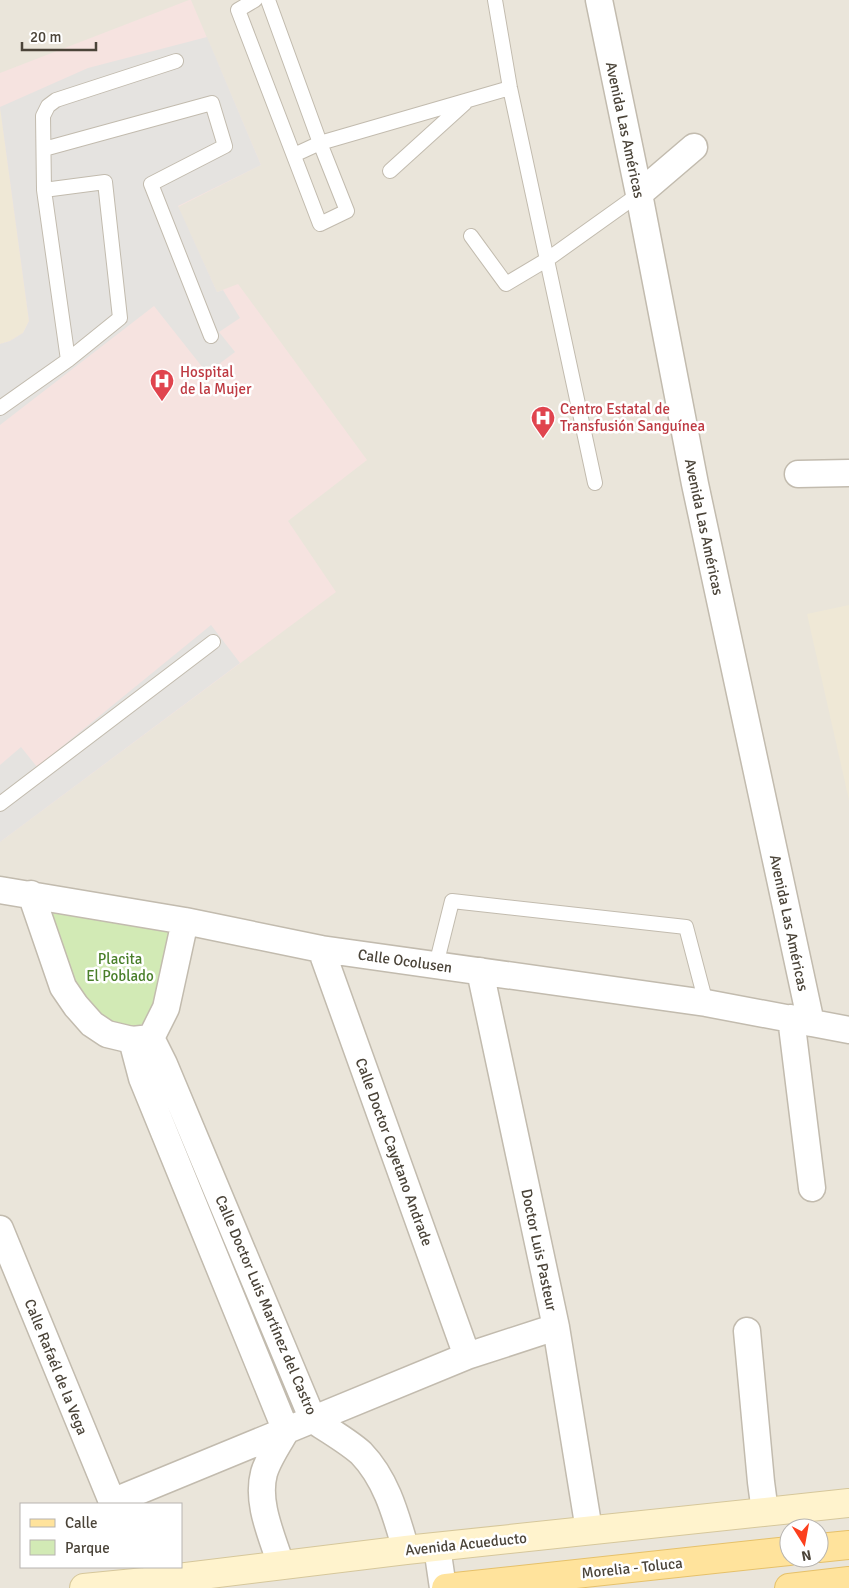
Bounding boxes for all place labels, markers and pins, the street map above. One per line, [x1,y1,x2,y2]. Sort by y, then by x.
place label: Hospital de la Mujer [180,363,252,398]
hospital icon: Hospital de la Mujer [149,368,175,402]
place label: Centro Estatal de Transfusión Sanguínea [560,400,705,435]
hospital icon: Centro Estatal de Transfusión Sanguínea [530,405,556,439]

